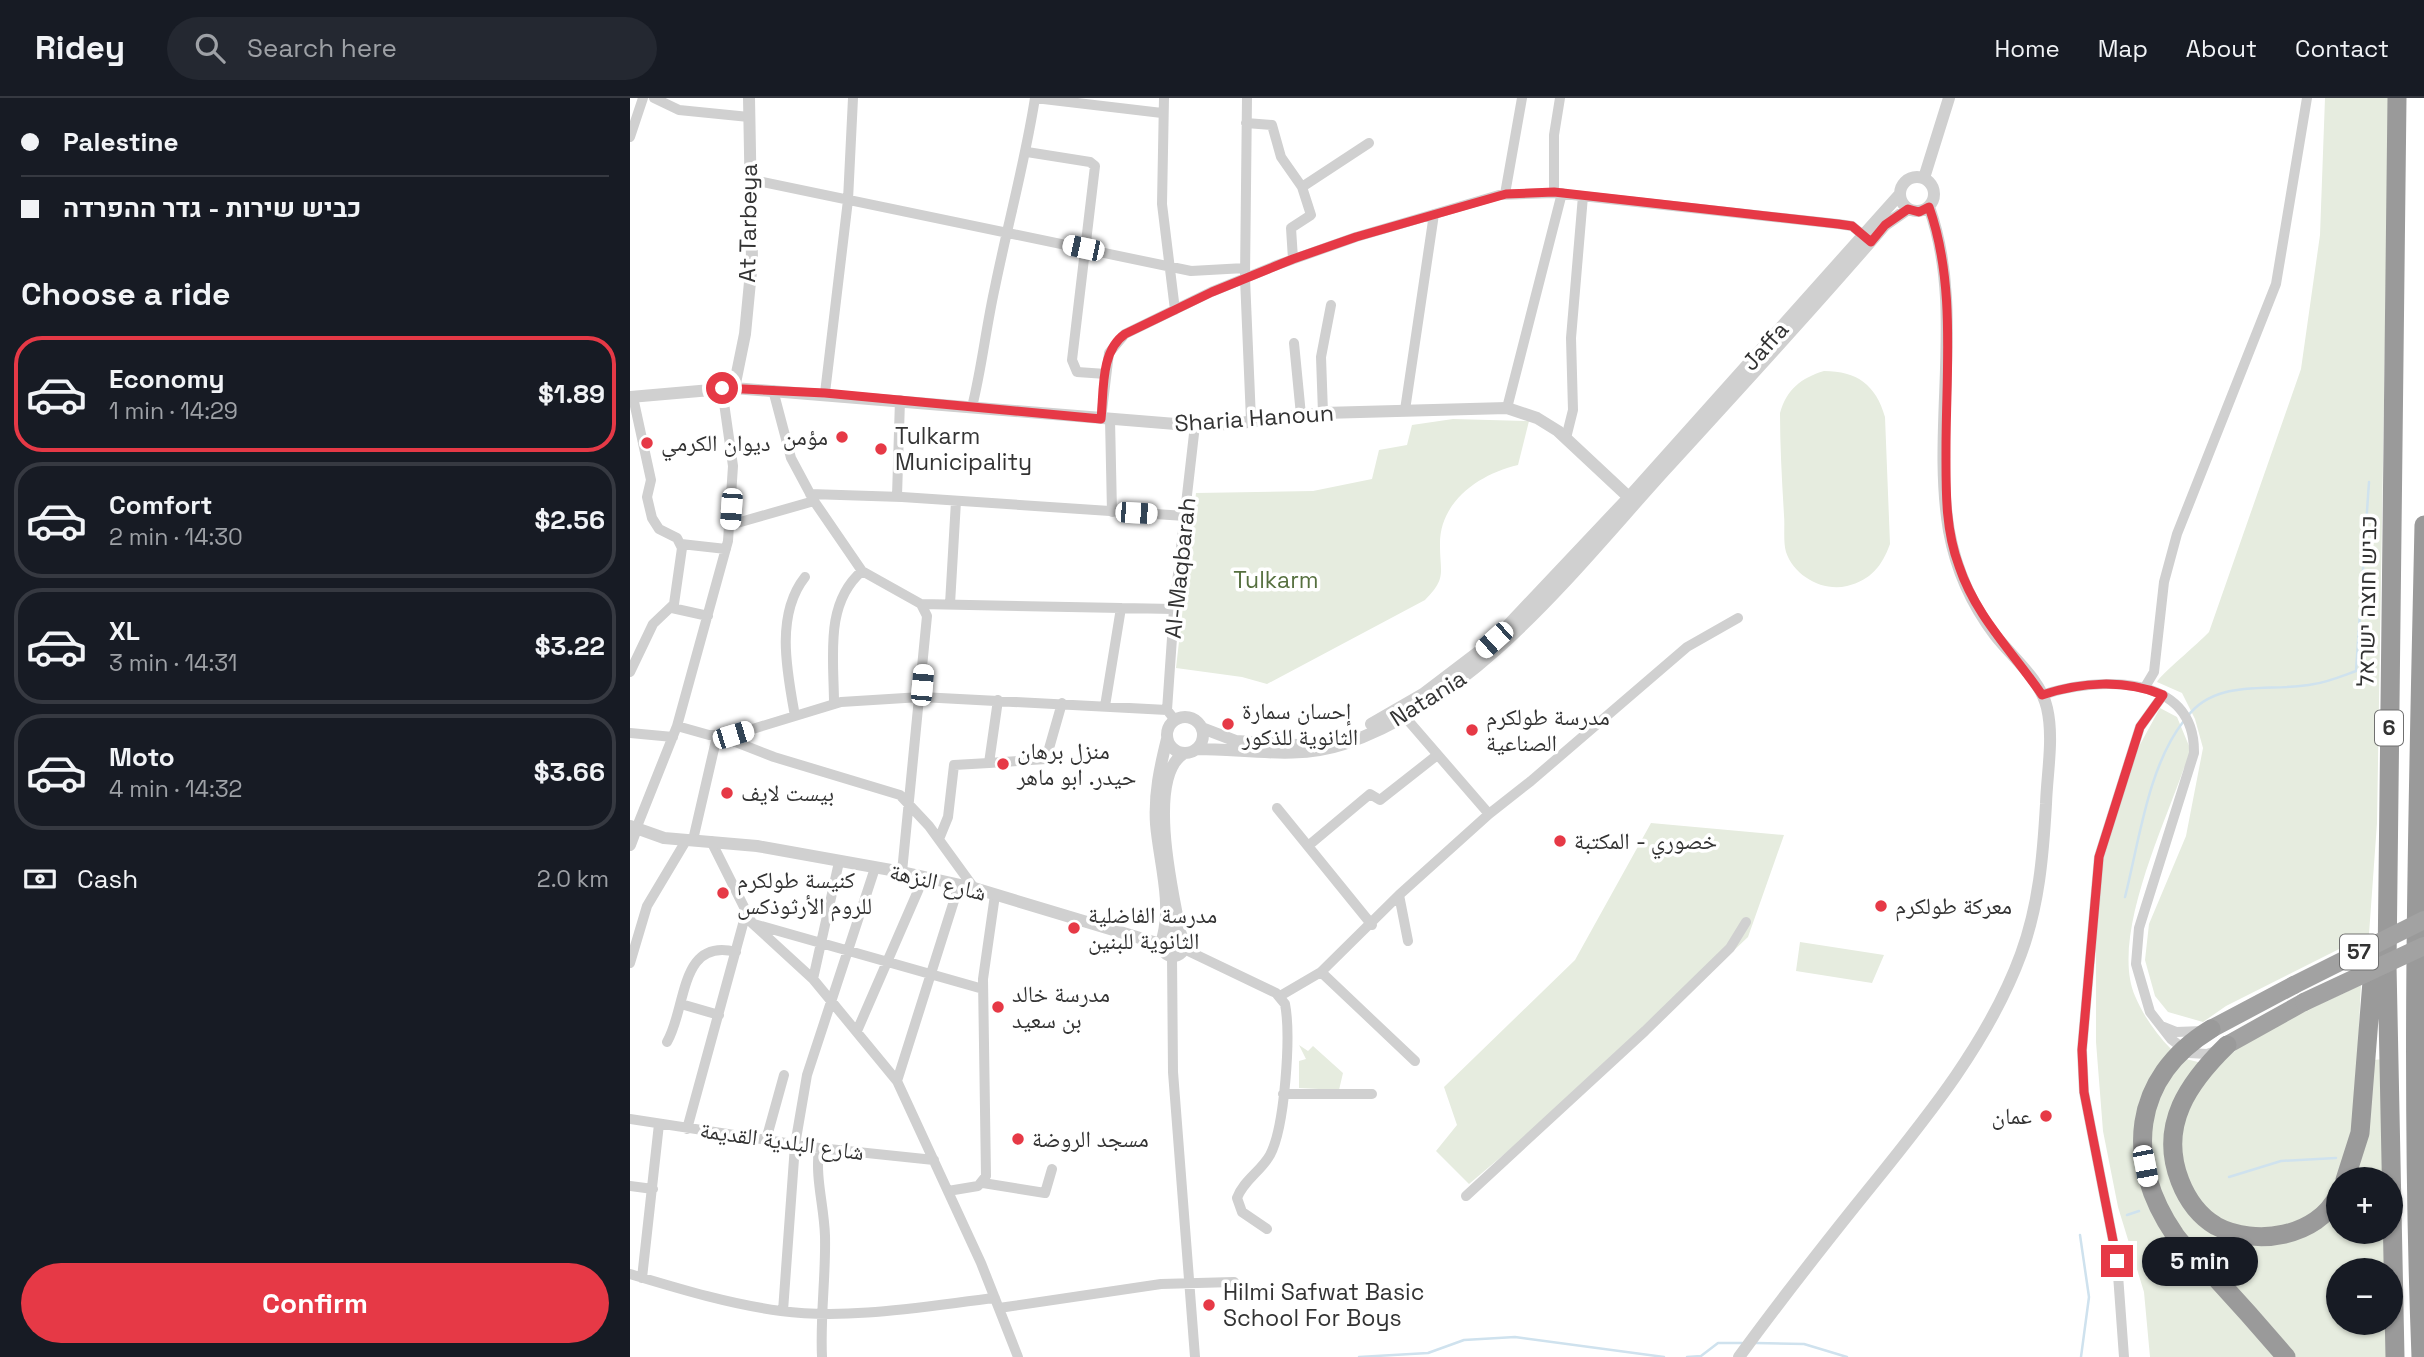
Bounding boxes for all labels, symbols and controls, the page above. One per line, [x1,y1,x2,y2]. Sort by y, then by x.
search box [167,17,657,80]
text: Ridey [35,27,125,69]
icon: search [191,29,229,67]
text: Search here [247,31,397,65]
text: Home [1994,33,2060,64]
text: Map [2098,33,2148,64]
text: About [2186,33,2257,64]
text: Contact [2295,33,2389,64]
text: Palestine [63,125,179,159]
street label: At Tarbeya [732,163,764,283]
text: כביש שירות - גדר ההפרדה [63,191,361,225]
car [1061,233,1106,263]
text: Choose a ride [21,274,231,314]
street label: Jaffa [1735,315,1795,377]
text: Economy [109,362,225,396]
icon: car [25,363,88,426]
route start [706,372,738,404]
text: $1.89 [538,377,605,411]
text: 1 min · 14:29 [109,396,238,426]
street label: Sharia Hanoun [1173,397,1335,439]
place label: Tulkarm Municipality [895,421,1032,477]
place label: مؤمن [783,422,828,452]
place label: ديوان الكرمي [661,428,771,462]
marker: مؤمن [834,429,850,445]
marker: ديوان الكرمي [639,435,655,451]
marker: Tulkarm Municipality [873,441,889,457]
car [720,487,743,531]
text: Comfort [109,488,212,522]
icon: car [25,489,88,552]
street label: Al-Maqbarah [1158,496,1202,640]
car [1115,501,1158,525]
text: $2.56 [534,503,605,537]
street label: כביש חוצה ישראל [2351,515,2383,687]
text: 2 min · 14:30 [109,522,243,552]
park label: Tulkarm [1233,565,1319,595]
text: XL [109,614,140,648]
icon: car [25,615,88,678]
car [1472,618,1517,662]
text: $3.22 [535,629,605,663]
text: 3 min · 14:31 [109,648,237,678]
car [910,663,935,707]
street label: Natania [1384,663,1472,733]
place label: إحسان سمارة الثانوية للذكور [1241,696,1358,752]
place label: مدرسة طولكرم الصناعية [1486,702,1610,758]
road number: 6 [2375,710,2403,746]
marker: إحسان سمارة الثانوية للذكور [1220,716,1236,732]
car [710,719,757,751]
marker: مدرسة طولكرم الصناعية [1464,722,1480,738]
place label: منزل برهان حيدر. ابو ماهر [1016,736,1136,792]
text: Moto [109,740,175,774]
icon: car [25,741,88,804]
text: $3.66 [534,755,605,789]
marker: منزل برهان حيدر. ابو ماهر [995,756,1011,772]
text: 4 min · 14:32 [109,774,243,804]
place label: بيست لايف [741,778,834,808]
marker: بيست لايف [719,785,735,801]
place label: خصوري - المكتبة [1574,826,1717,860]
marker: خصوري - المكتبة [1552,833,1568,849]
street label: شارع النزهة [887,856,989,908]
icon: cash [21,860,59,898]
text: Cash [77,862,138,896]
text: 2.0 km [537,864,609,894]
place label: كنيسة طولكرم للروم الأرثوذكس [737,865,872,922]
marker: كنيسة طولكرم للروم الأرثوذكس [715,885,731,901]
place label: معركة طولكرم [1895,891,2012,922]
marker: معركة طولكرم [1873,898,1889,914]
place label: مدرسة الفاضلية الثانوية للبنين [1088,900,1217,956]
marker: مدرسة الفاضلية الثانوية للبنين [1066,920,1082,936]
road number: 57 [2340,934,2378,970]
place label: مدرسة خالد بن سعيد [1012,979,1110,1035]
marker: مدرسة خالد بن سعيد [990,999,1006,1015]
place label: عمان [1992,1101,2032,1131]
marker: عمان [2038,1108,2054,1124]
street label: شارع البلدية القديمة [698,1115,866,1167]
place label: مسجد الروضة [1032,1124,1149,1154]
marker: مسجد الروضة [1010,1131,1026,1147]
car [2131,1143,2160,1189]
map controls [2326,1167,2403,1335]
button: + [2326,1167,2403,1244]
callout: 5 min [2142,1236,2257,1286]
route end [2101,1245,2133,1277]
text: 5 min [2170,1246,2230,1276]
button: − [2326,1258,2403,1335]
button: Confirm [21,1263,609,1343]
place label: Hilmi Safwat Basic School For Boys [1223,1277,1425,1333]
marker: Hilmi Safwat Basic School For Boys [1201,1297,1217,1313]

